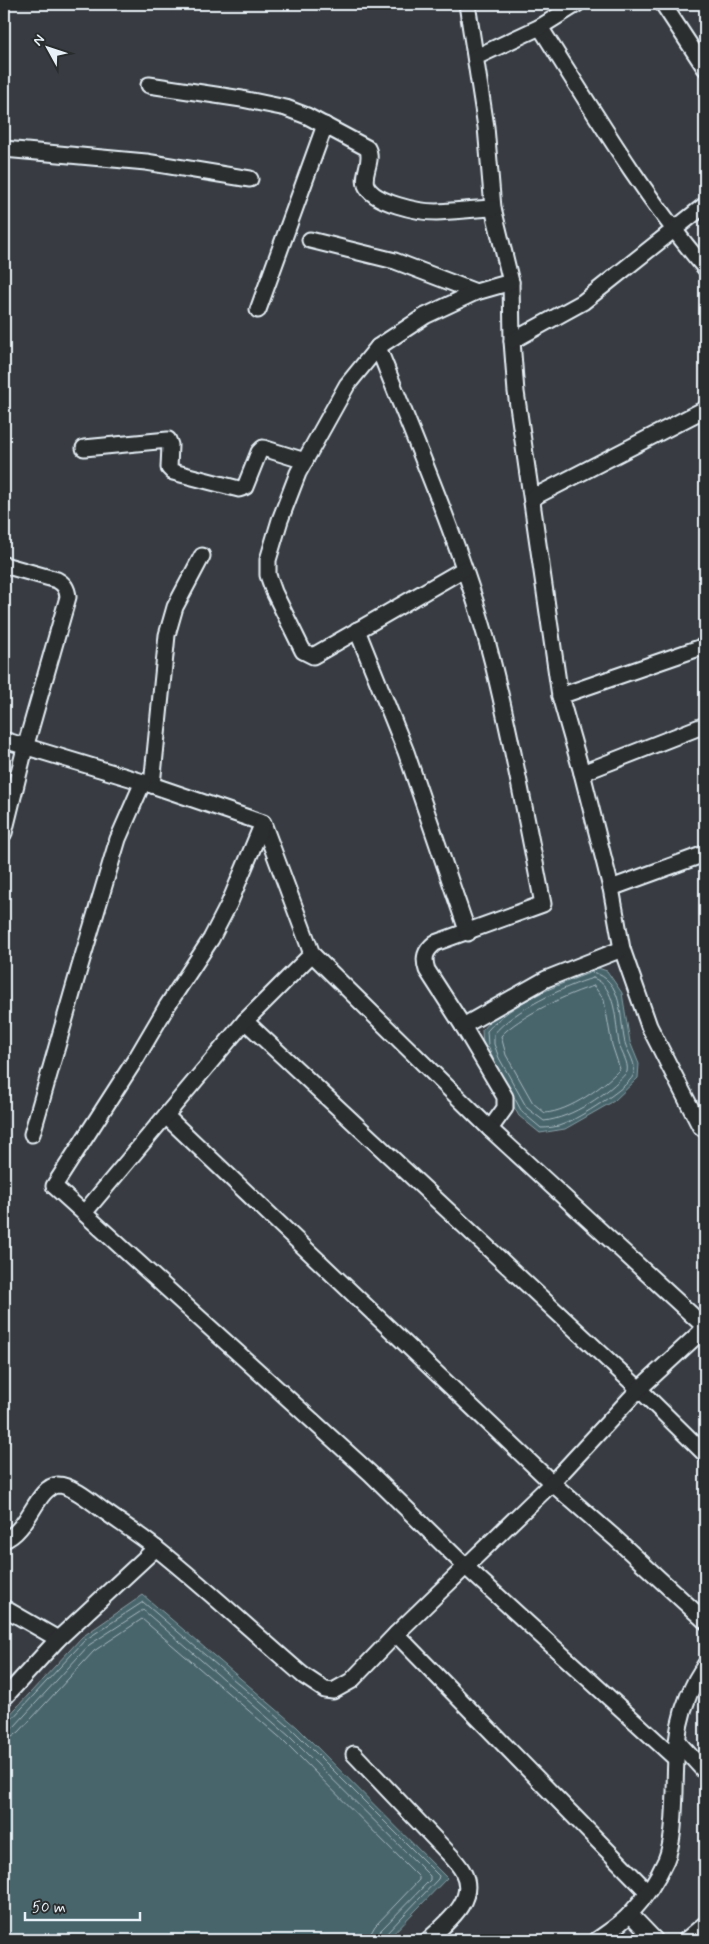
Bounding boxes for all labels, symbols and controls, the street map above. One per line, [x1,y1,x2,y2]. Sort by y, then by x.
north arrow [22,22,72,72]
text: N [29,31,49,50]
scale bar [25,1889,140,1921]
text: 50 m [32,1898,66,1918]

